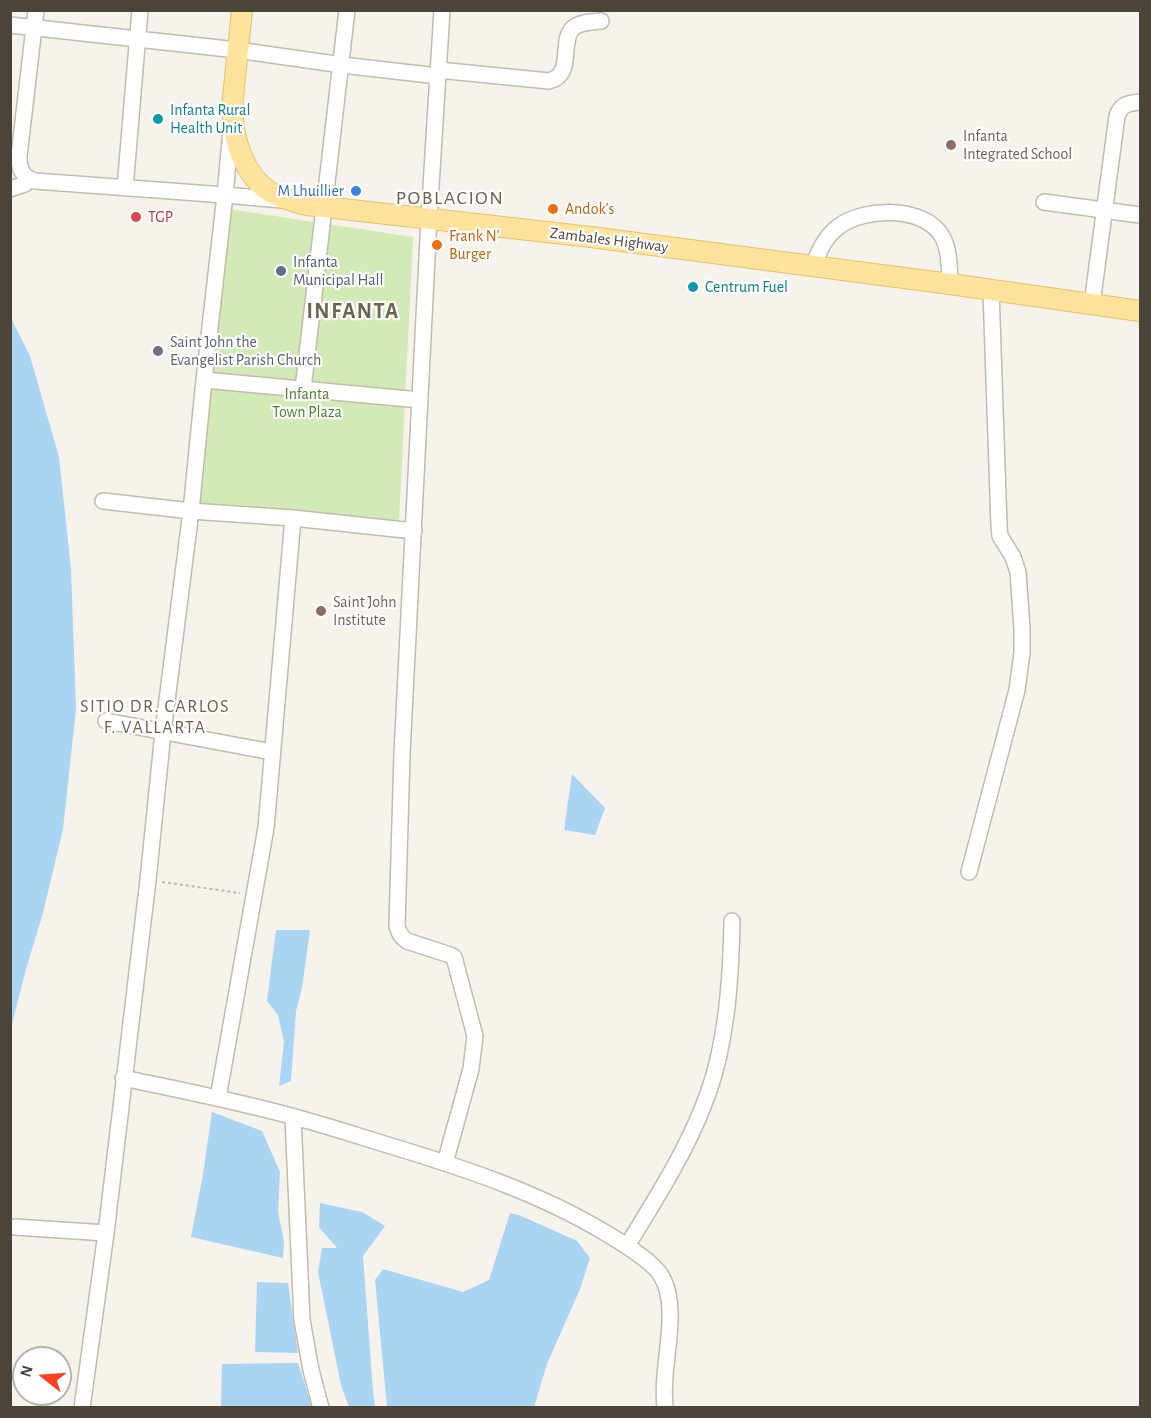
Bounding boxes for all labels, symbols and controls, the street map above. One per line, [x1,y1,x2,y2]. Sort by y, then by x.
place label: Infanta Rural Health Unit [170,100,250,138]
marker: Infanta Rural Health Unit [151,112,165,126]
place label: Infanta Integrated School [963,126,1072,164]
marker: Infanta Integrated School [944,138,958,152]
place label: M Lhuillier [277,181,344,201]
marker: M Lhuillier [349,184,363,198]
district label: POBLACION [396,186,504,210]
place label: Andok's [565,199,614,219]
marker: Andok's [546,202,560,216]
place label: TGP [148,207,173,227]
marker: TGP [129,210,143,224]
street label: Zambales Highway [549,223,669,257]
place label: Frank N' Burger [449,226,499,264]
marker: Frank N' Burger [430,238,444,252]
place label: Infanta Municipal Hall [293,252,384,290]
marker: Infanta Municipal Hall [274,264,288,278]
place label: Centrum Fuel [705,277,788,297]
marker: Centrum Fuel [686,280,700,294]
district label: INFANTA [306,298,400,324]
place label: Saint John the Evangelist Parish Church [170,332,321,370]
marker: Saint John the Evangelist Parish Church [151,344,165,358]
park label: Infanta Town Plaza [272,384,342,422]
place label: Saint John Institute [333,592,396,630]
marker: Saint John Institute [314,604,328,618]
district label: SITIO DR. CARLOS F. VALLARTA [80,696,230,738]
north arrow [12,1346,72,1406]
text: N [17,1364,36,1379]

